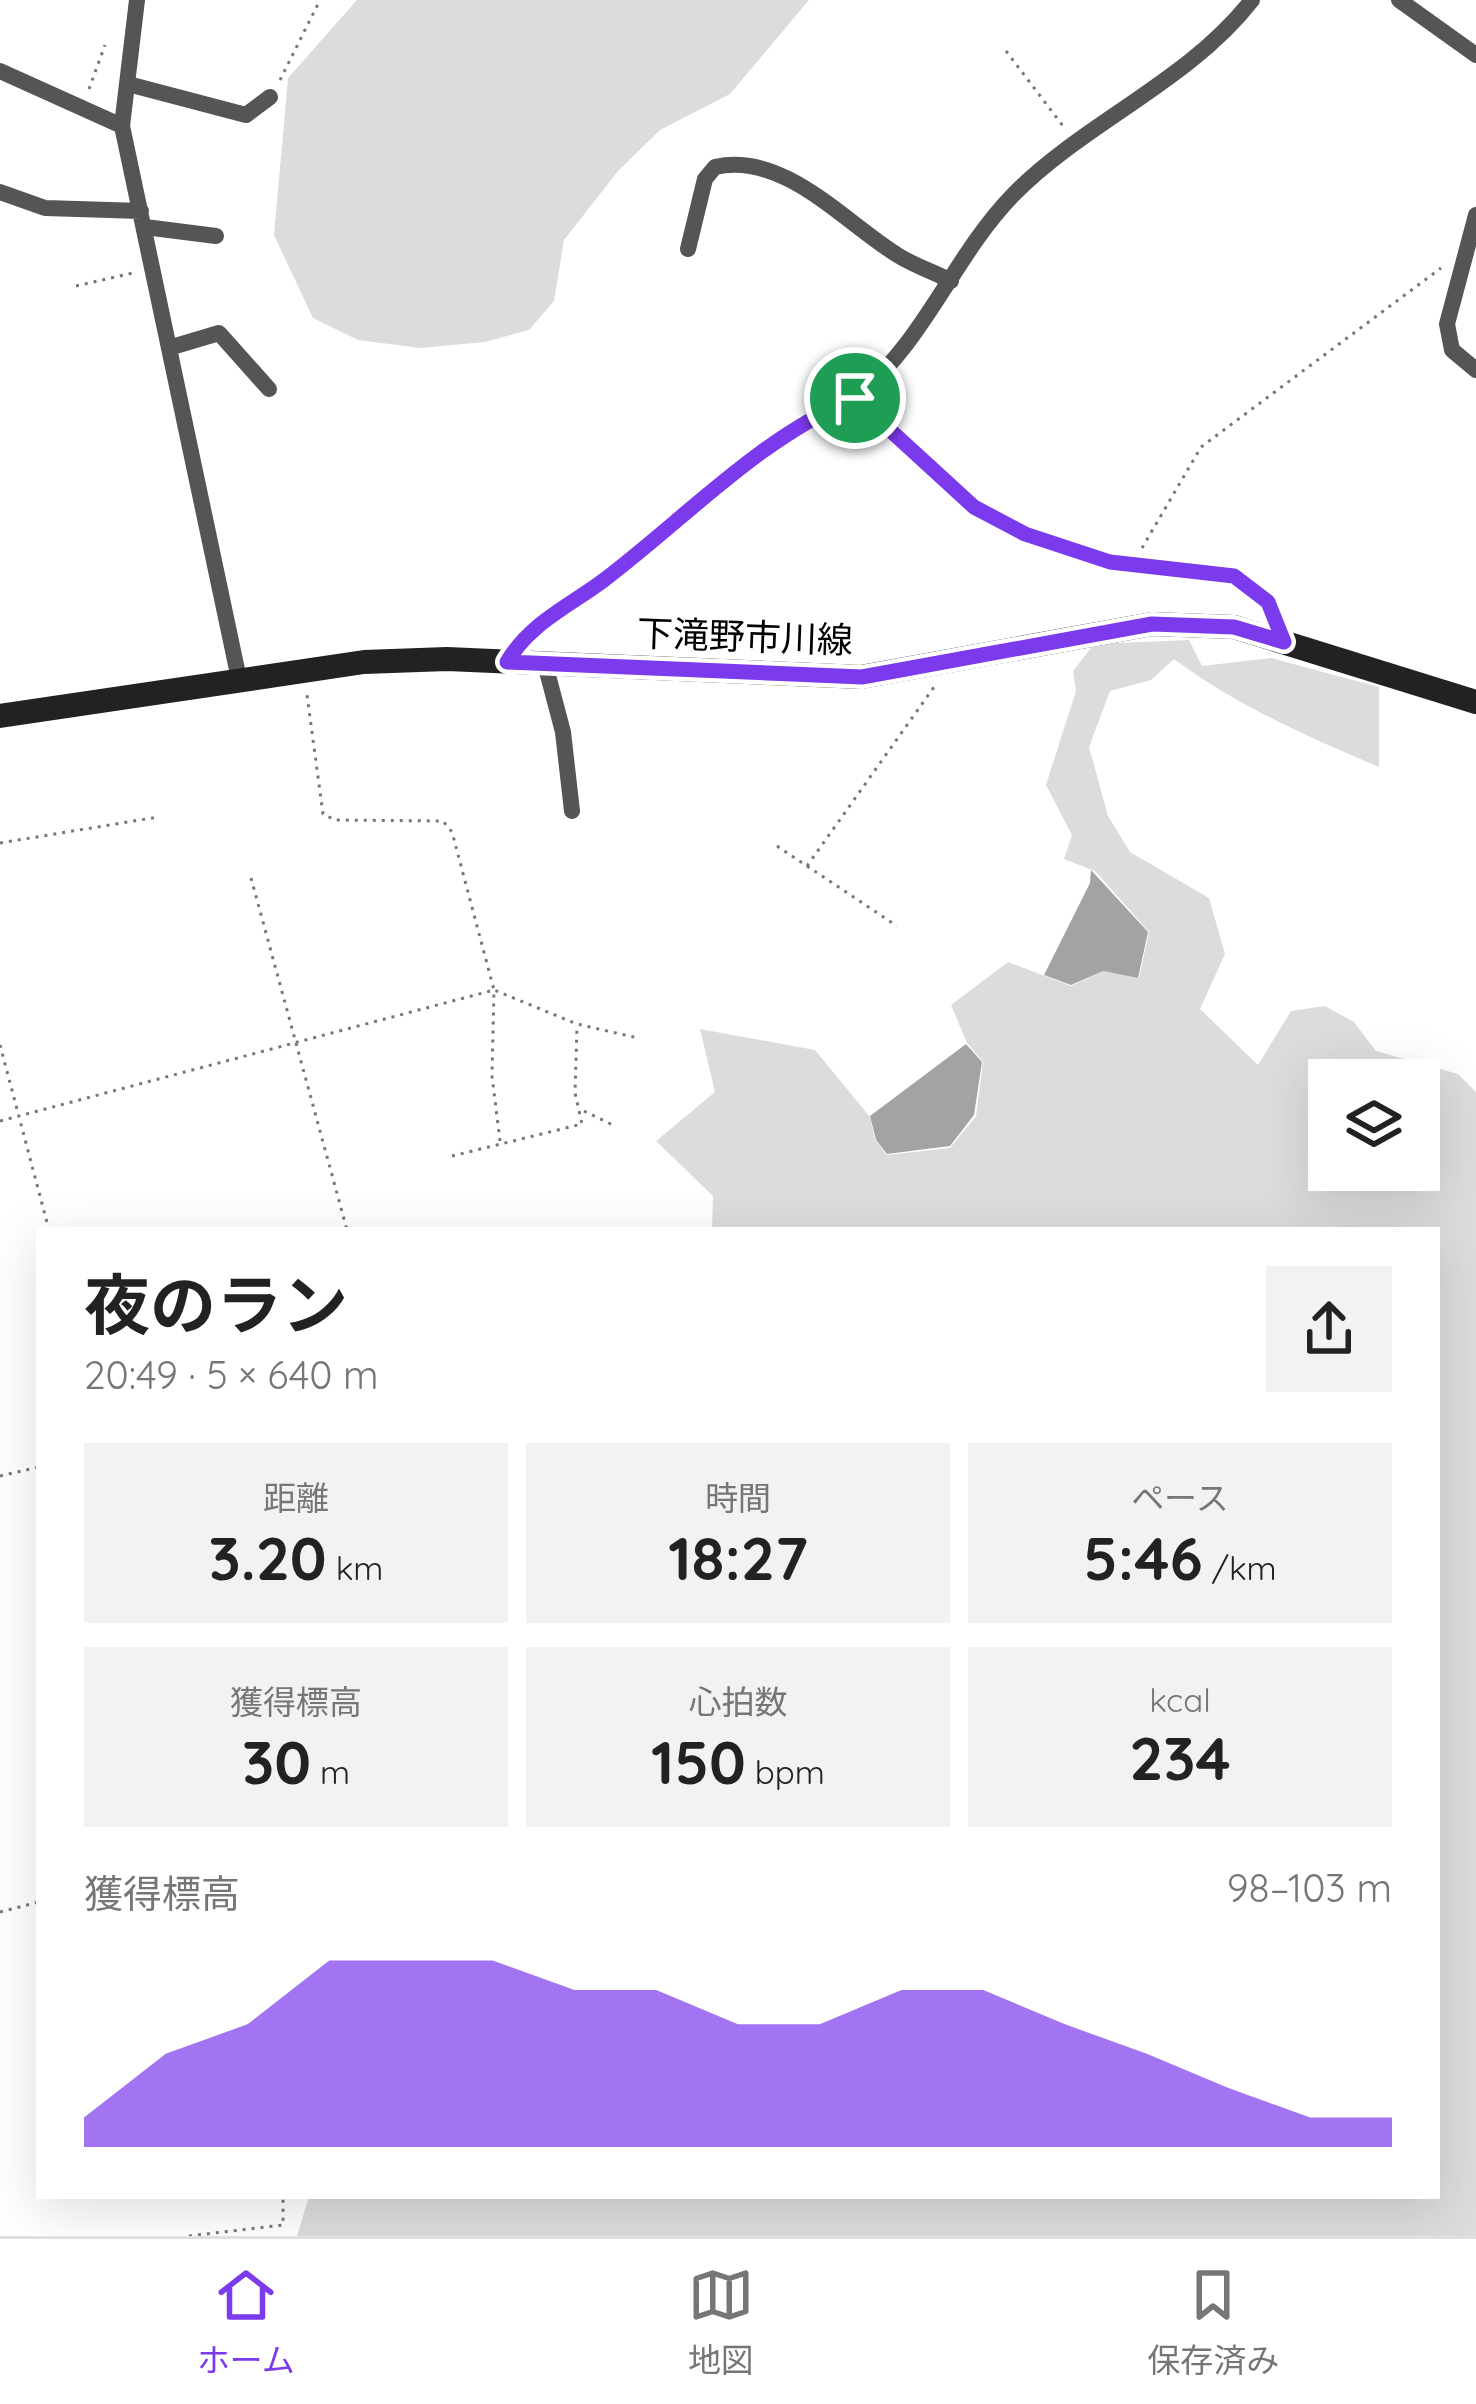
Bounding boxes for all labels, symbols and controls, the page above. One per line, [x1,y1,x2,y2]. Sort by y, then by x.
pin [804,347,906,449]
icon: arrive [822,365,888,431]
street label: 下滝野市川線 [636,610,854,662]
map controls [1308,1059,1440,1191]
button: layers [1308,1059,1440,1191]
text: 夜のラン [84,1263,348,1346]
button: share [1266,1266,1392,1392]
text: 20:49 · 5 × 640 m [84,1350,379,1399]
text: 距離 [263,1477,329,1518]
text: 時間 [705,1477,771,1518]
text: ペース [1131,1477,1229,1518]
text: 3.20 [209,1520,327,1595]
text: 18:27 [668,1520,808,1595]
text: 5:46 [1083,1520,1203,1595]
text: km [327,1547,383,1588]
text: /km [1203,1547,1277,1588]
text: kcal [1149,1679,1211,1720]
text: 獲得標高 [230,1681,362,1722]
text: 心拍数 [689,1681,788,1722]
text: 234 [1129,1720,1231,1795]
text: 30 [242,1724,311,1799]
text: 150 [651,1724,746,1799]
text: m [311,1751,350,1792]
text: bpm [746,1751,825,1792]
text: 98–103 m [1227,1863,1392,1912]
text: 獲得標高 [84,1869,240,1918]
tab: ホーム [197,2262,295,2382]
tab: 地図 [688,2262,754,2382]
tab: 保存済み [1147,2262,1279,2382]

